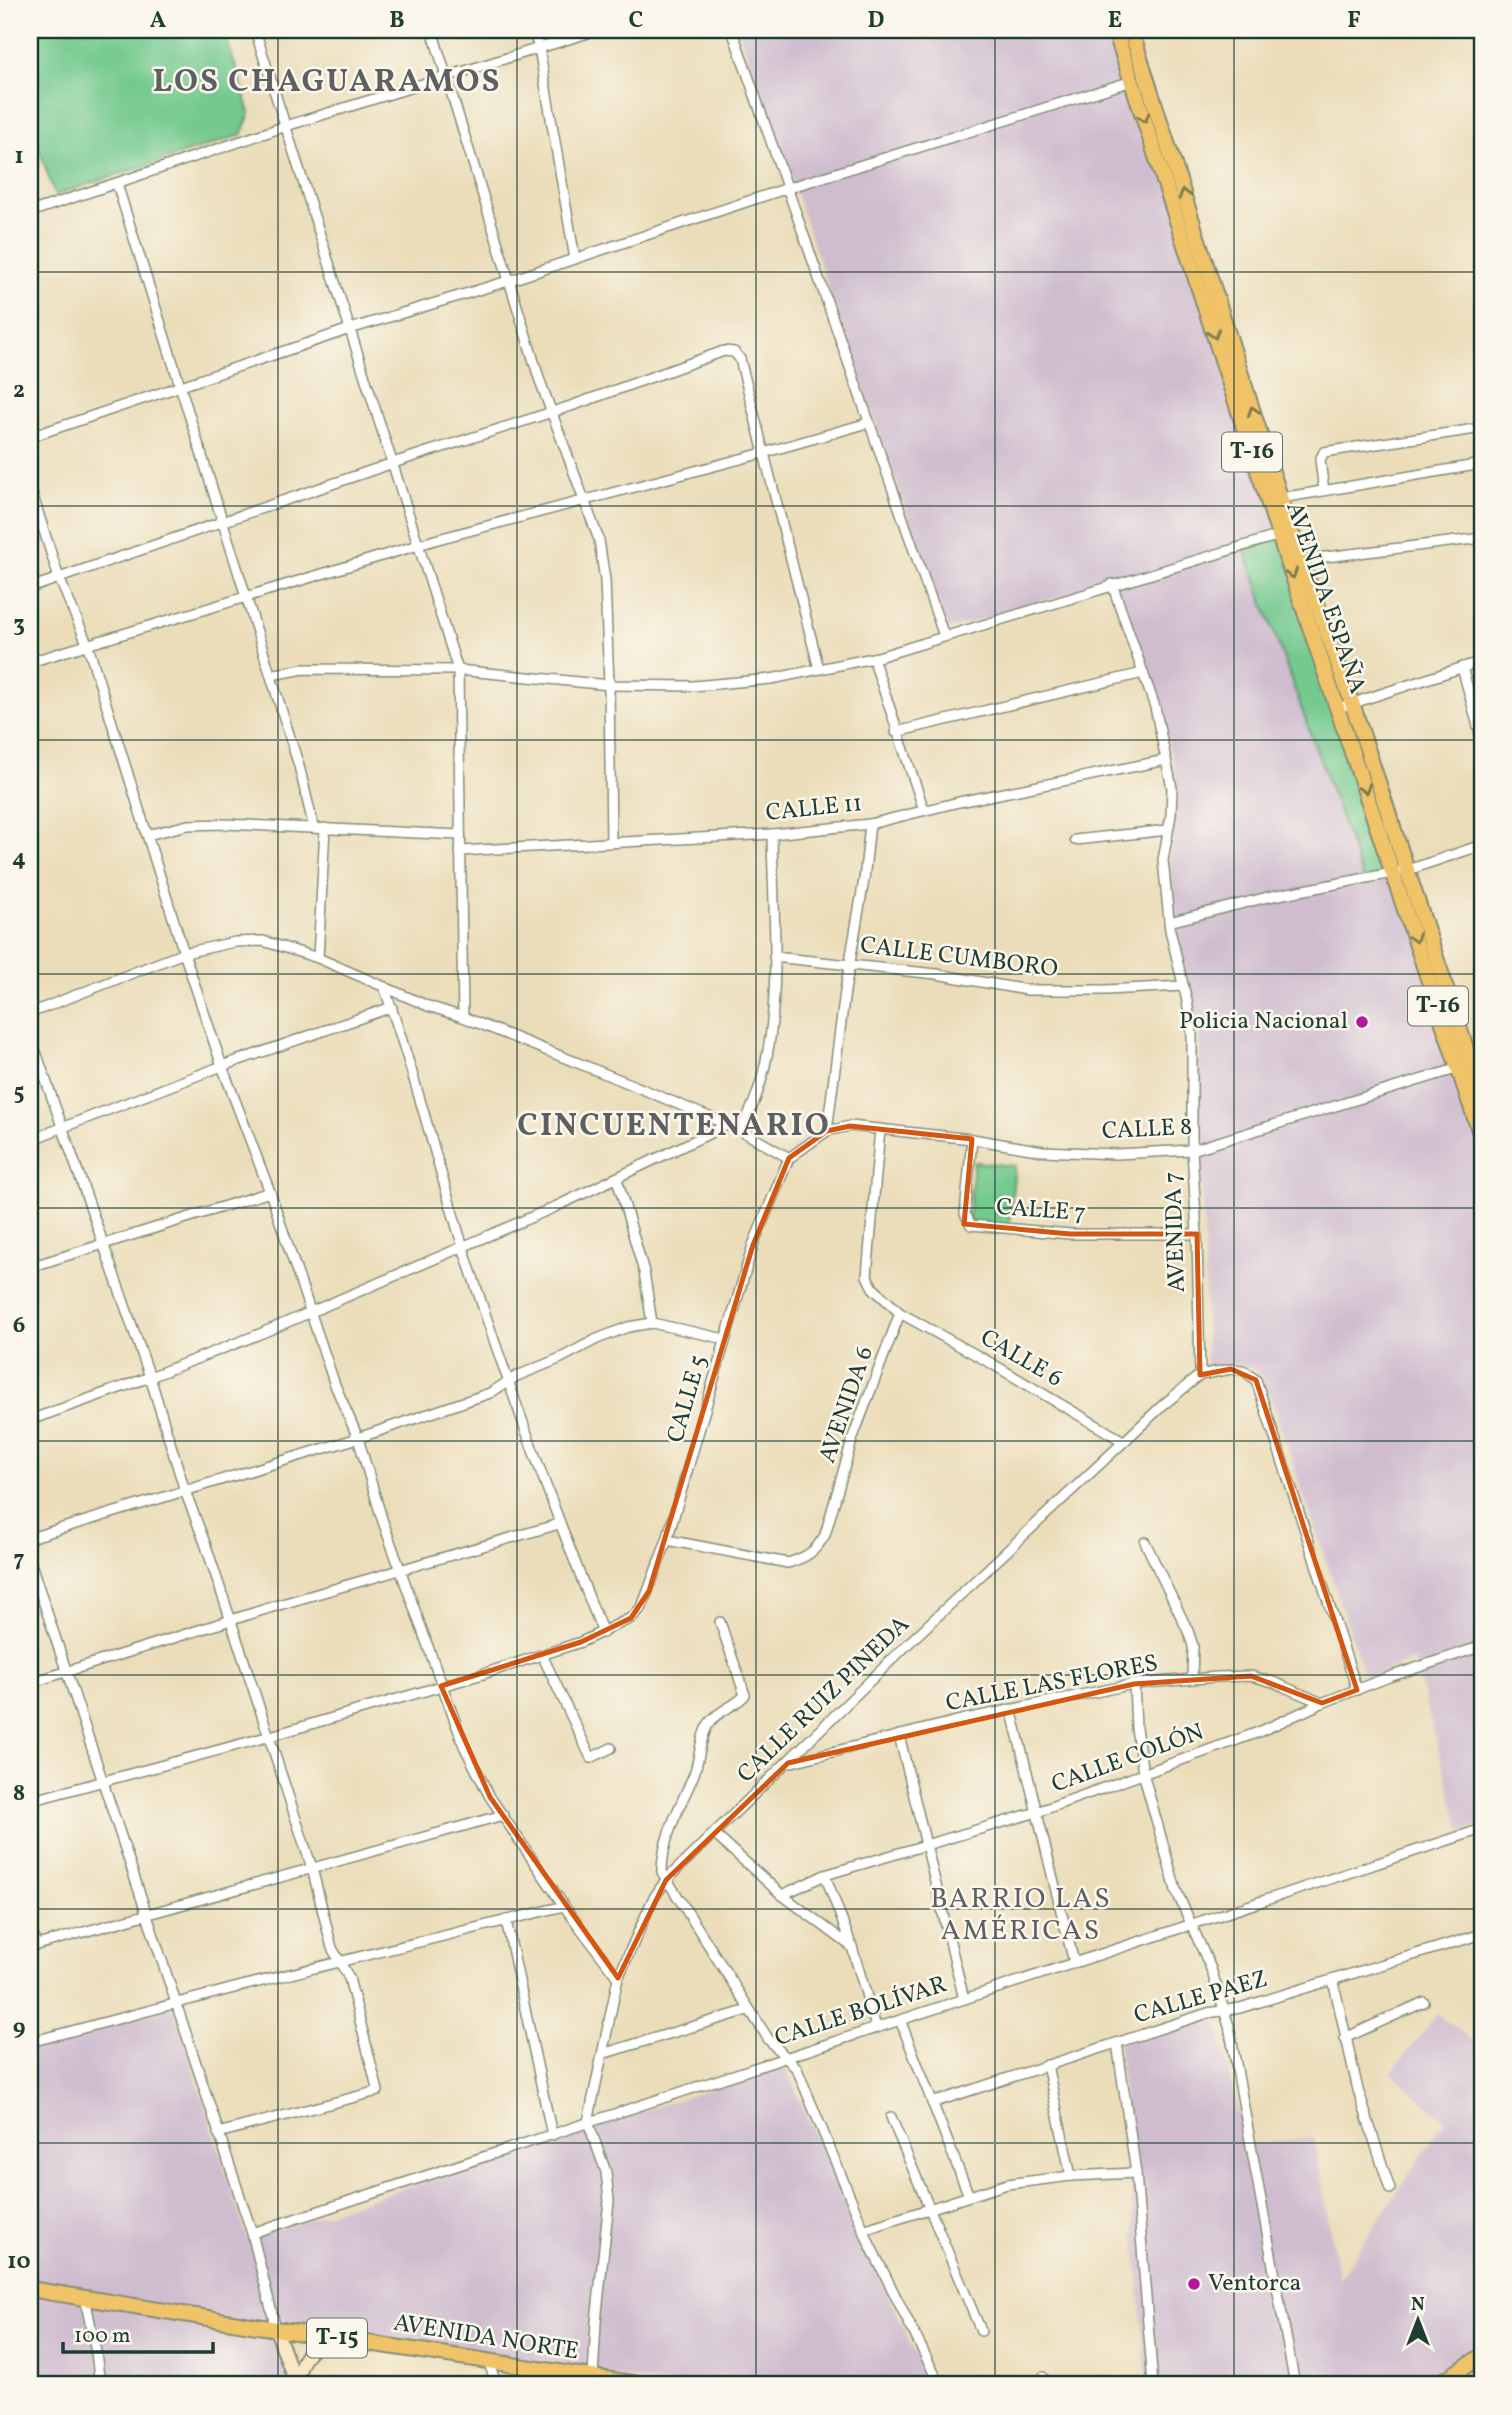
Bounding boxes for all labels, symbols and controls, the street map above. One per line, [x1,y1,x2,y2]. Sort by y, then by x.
text: A [150,5,166,37]
text: B [389,5,405,37]
text: C [629,5,643,37]
text: D [868,5,885,37]
text: E [1108,5,1122,37]
text: F [1347,5,1361,37]
district label: LOS CHAGUARAMOS [153,61,501,105]
one-way arrow [1136,111,1150,123]
text: 1 [14,141,24,173]
one-way arrow [1178,188,1192,201]
one-way arrow [1205,328,1220,340]
text: 2 [13,375,25,407]
one-way arrow [1247,405,1261,418]
road number: T-16 [1222,432,1282,472]
street label: AVENIDA ESPAÑA [1276,498,1374,699]
one-way arrow [1284,567,1298,579]
text: 3 [13,609,25,641]
one-way arrow [1357,783,1371,795]
street label: CALLE 11 [764,787,864,831]
text: 4 [12,843,26,875]
street label: CALLE CUMBORO [858,929,1060,987]
one-way arrow [1407,931,1421,943]
road number: T-16 [1408,987,1468,1026]
place label: Policia Nacional [1179,1005,1348,1039]
marker: Policia Nacional [1354,1014,1370,1030]
text: 5 [13,1077,25,1109]
district label: CINCUENTENARIO [517,1105,831,1149]
street label: CALLE 8 [1101,1111,1193,1149]
street label: AVENIDA 7 [1157,1171,1195,1293]
street label: CALLE 7 [995,1191,1087,1231]
text: 6 [13,1310,25,1342]
street label: CALLE 6 [973,1322,1069,1396]
street label: AVENIDA 6 [811,1342,883,1468]
street label: CALLE 5 [659,1351,717,1447]
text: 7 [14,1544,25,1576]
street label: CALLE RUIZ PINEDA [730,1609,918,1791]
street label: CALLE LAS FLORES [943,1647,1161,1721]
street label: CALLE COLÓN [1047,1716,1209,1802]
text: 8 [13,1778,25,1810]
district label: BARRIO LAS AMÉRICAS [930,1880,1112,1951]
street label: CALLE PAEZ [1130,1963,1272,2033]
street label: CALLE BOLÍVAR [771,1968,951,2056]
text: 9 [13,2012,25,2044]
text: 10 [7,2246,31,2278]
place label: Ventorca [1208,2267,1302,2301]
marker: Ventorca [1186,2276,1202,2292]
north arrow [1382,2286,1452,2356]
text: N [1411,2292,1425,2318]
street label: AVENIDA NORTE [391,2307,581,2369]
scale bar [63,2310,214,2354]
road number: T-15 [307,2318,367,2358]
text: 100 m [74,2322,131,2351]

